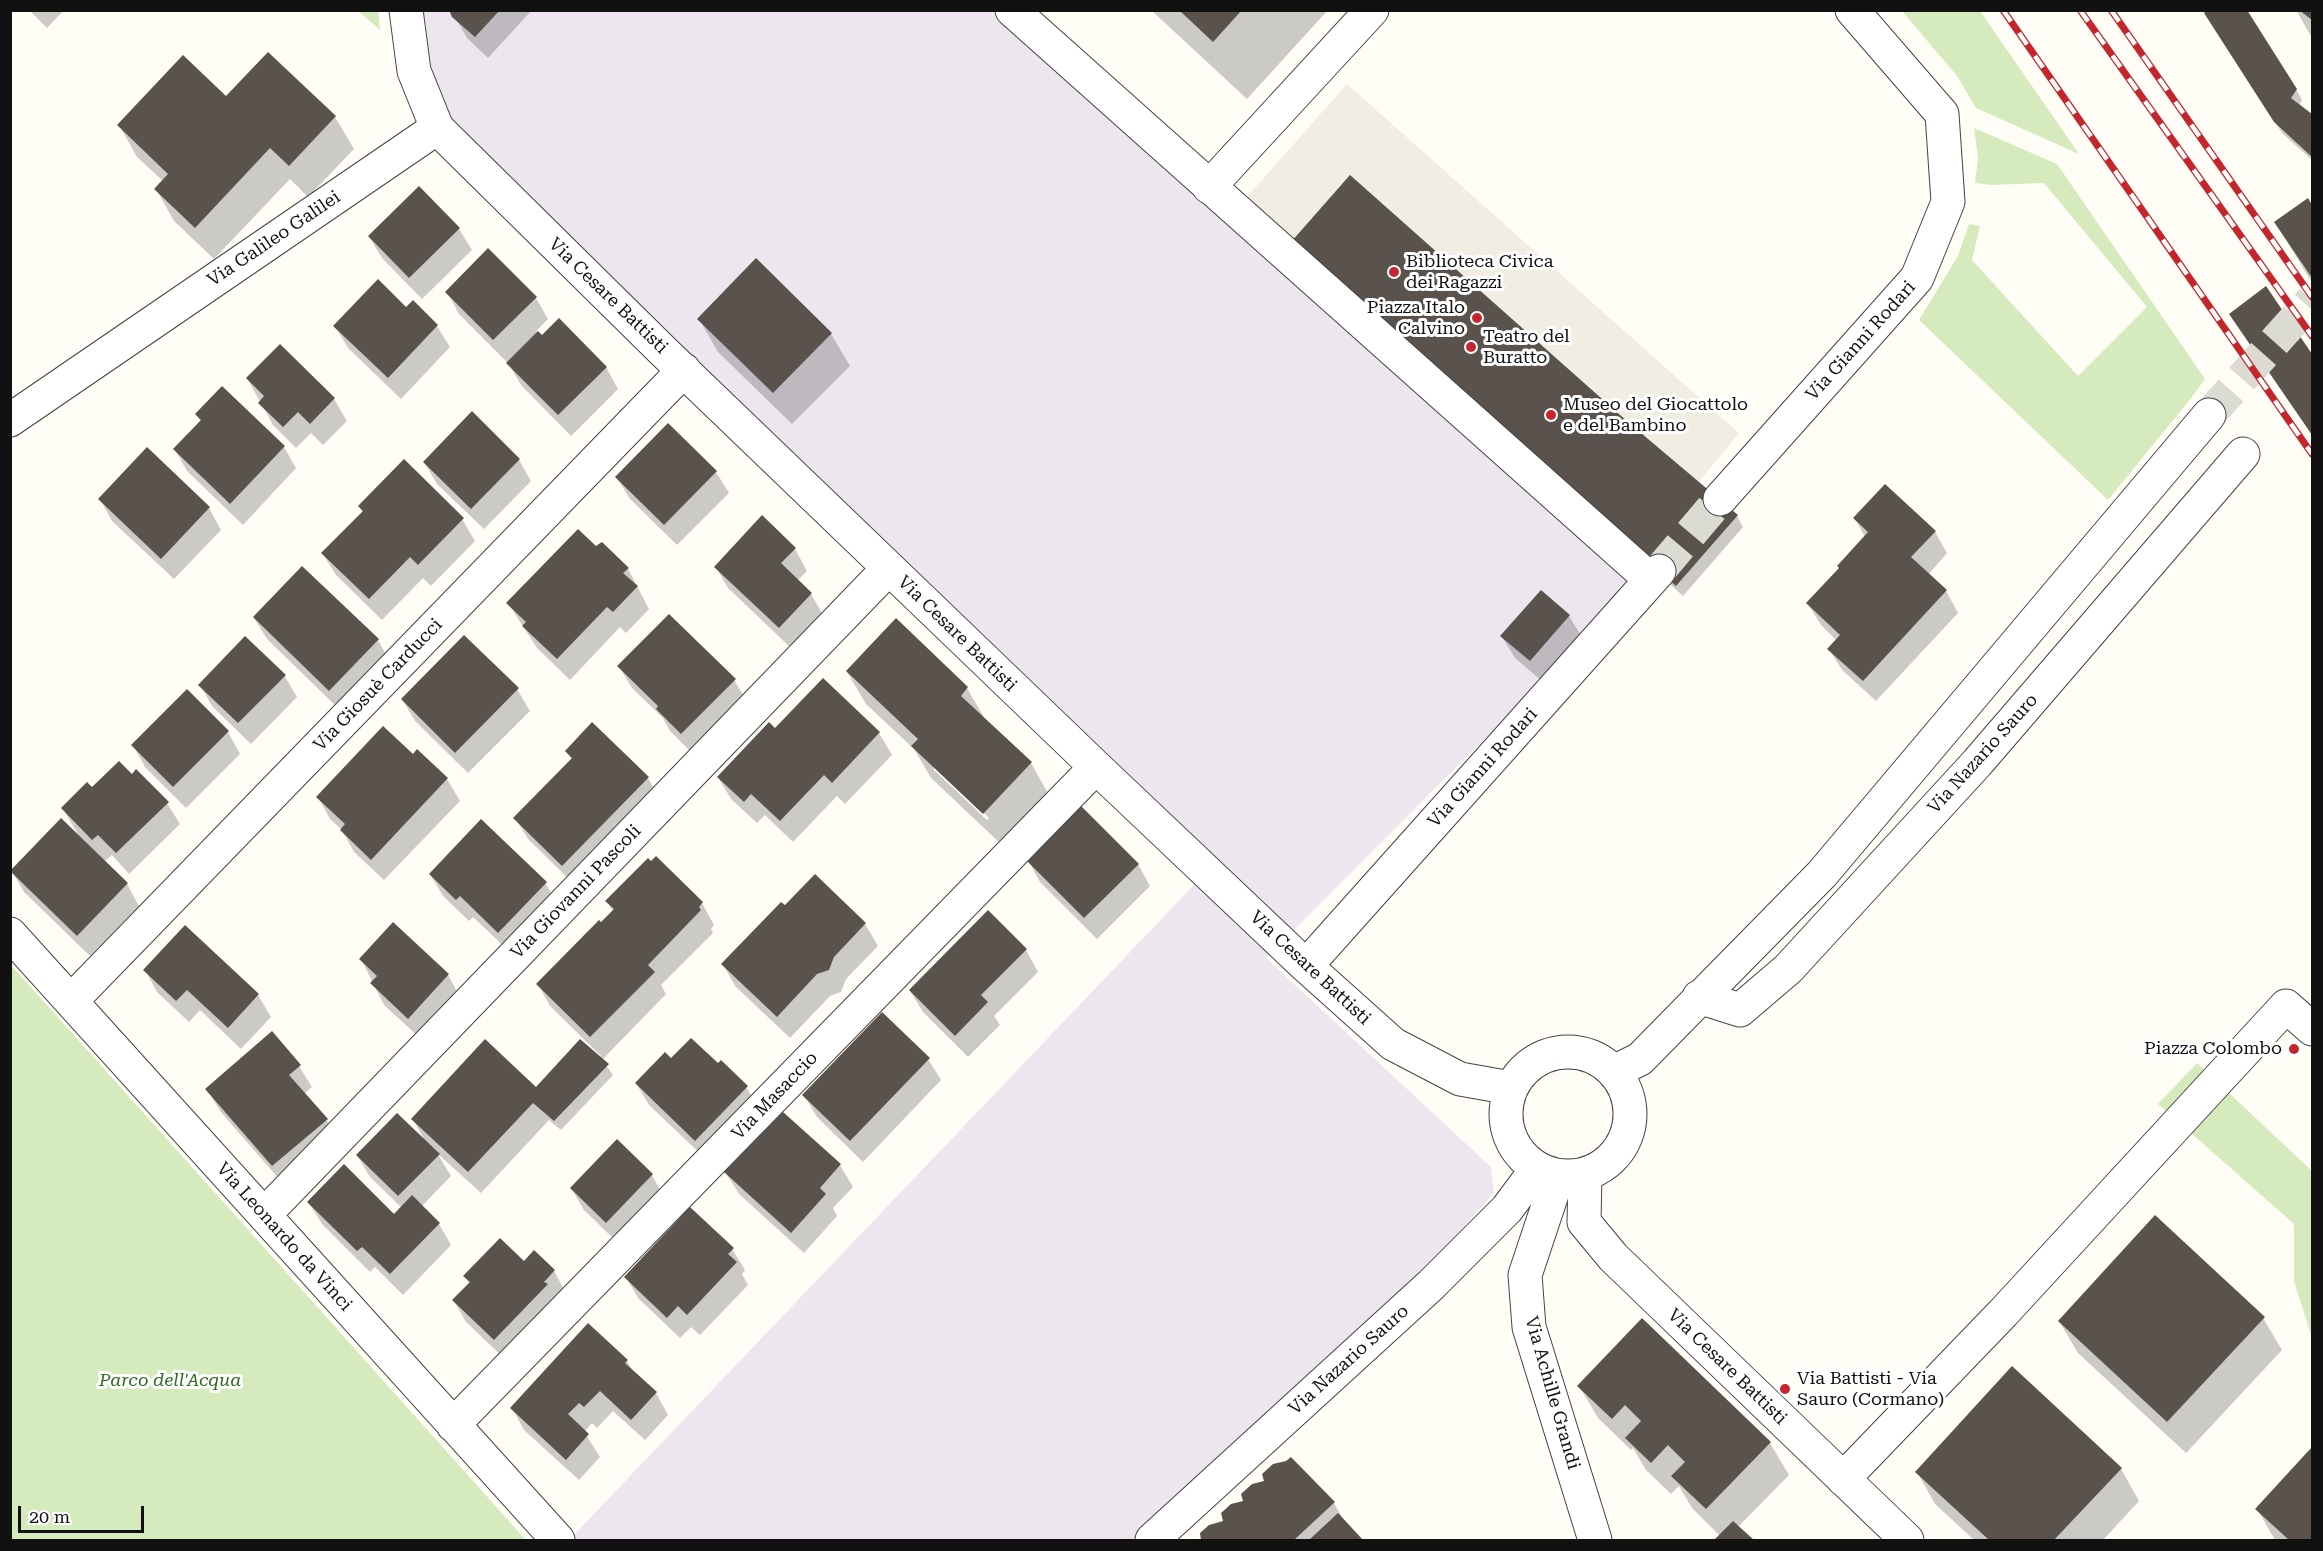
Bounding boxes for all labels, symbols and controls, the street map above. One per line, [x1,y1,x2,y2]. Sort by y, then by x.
street label: Via Galileo Galilei [203,187,345,291]
street label: Via Cesare Battisti [544,234,672,358]
place label: Biblioteca Civica dei Ragazzi [1406,251,1553,294]
marker: Biblioteca Civica dei Ragazzi [1387,265,1401,279]
street label: Via Gianni Rodari [1802,277,1920,405]
place label: Piazza Italo Calvino [1367,297,1465,340]
marker: Piazza Italo Calvino [1470,311,1484,325]
place label: Teatro del Buratto [1483,326,1570,368]
marker: Teatro del Buratto [1464,340,1478,354]
place label: Museo del Giocattolo e del Bambino [1563,394,1748,436]
marker: Museo del Giocattolo e del Bambino [1544,408,1558,422]
street label: Via Cesare Battisti [893,572,1021,696]
street label: Via Giosuè Carducci [309,614,447,756]
street label: Via Nazario Sauro [1923,690,2043,818]
street label: Via Gianni Rodari [1424,704,1542,832]
street label: Via Giovanni Pascoli [506,820,646,964]
street label: Via Cesare Battisti [1245,906,1375,1030]
place label: Piazza Colombo [2144,1038,2282,1060]
marker: Piazza Colombo [2287,1042,2301,1056]
street label: Via Masaccio [728,1047,822,1145]
street label: Via Leonardo da Vinci [212,1158,356,1316]
street label: Via Nazario Sauro [1285,1300,1413,1420]
street label: Via Cesare Battisti [1663,1305,1791,1429]
street label: Via Achille Grandi [1520,1314,1584,1472]
place label: Via Battisti - Via Sauro (Cormano) [1797,1368,1944,1410]
park label: Parco dell'Acqua [99,1370,241,1392]
marker: Via Battisti - Via Sauro (Cormano) [1778,1382,1792,1396]
scale bar [21,1494,147,1532]
text: 20 m [29,1506,70,1527]

